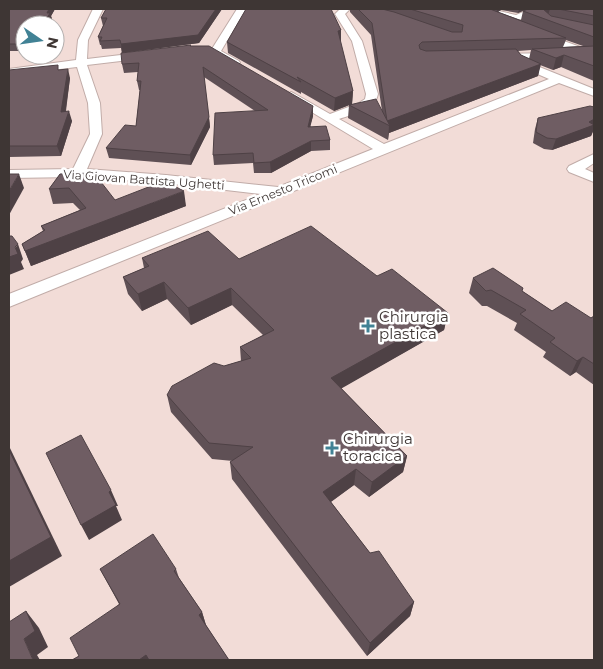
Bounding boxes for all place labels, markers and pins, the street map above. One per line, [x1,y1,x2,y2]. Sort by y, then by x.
place label: Chirurgia plastica [379,307,449,343]
marker: Chirurgia plastica [361,319,375,333]
place label: Chirurgia toracica [343,429,413,465]
marker: Chirurgia toracica [325,441,339,455]

